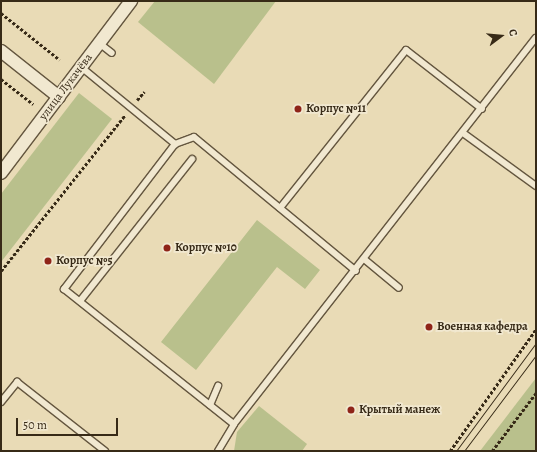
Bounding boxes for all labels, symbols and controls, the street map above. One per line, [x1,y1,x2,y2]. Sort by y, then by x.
north arrow [481,16,521,56]
text: С [505,27,521,38]
street label: улица Лукачёва [36,51,96,123]
place label: Корпус №11 [306,102,366,116]
marker: Корпус №11 [293,104,303,114]
place label: Корпус №10 [175,241,237,255]
marker: Корпус №10 [162,243,172,253]
place label: Корпус №5 [56,254,113,268]
marker: Корпус №5 [43,256,53,266]
place label: Военная кафедра [437,320,528,334]
marker: Военная кафедра [424,322,434,332]
place label: Крытый манеж [359,403,440,417]
marker: Крытый манеж [346,405,356,415]
scale bar [18,410,120,436]
text: 50 m [23,417,47,433]

